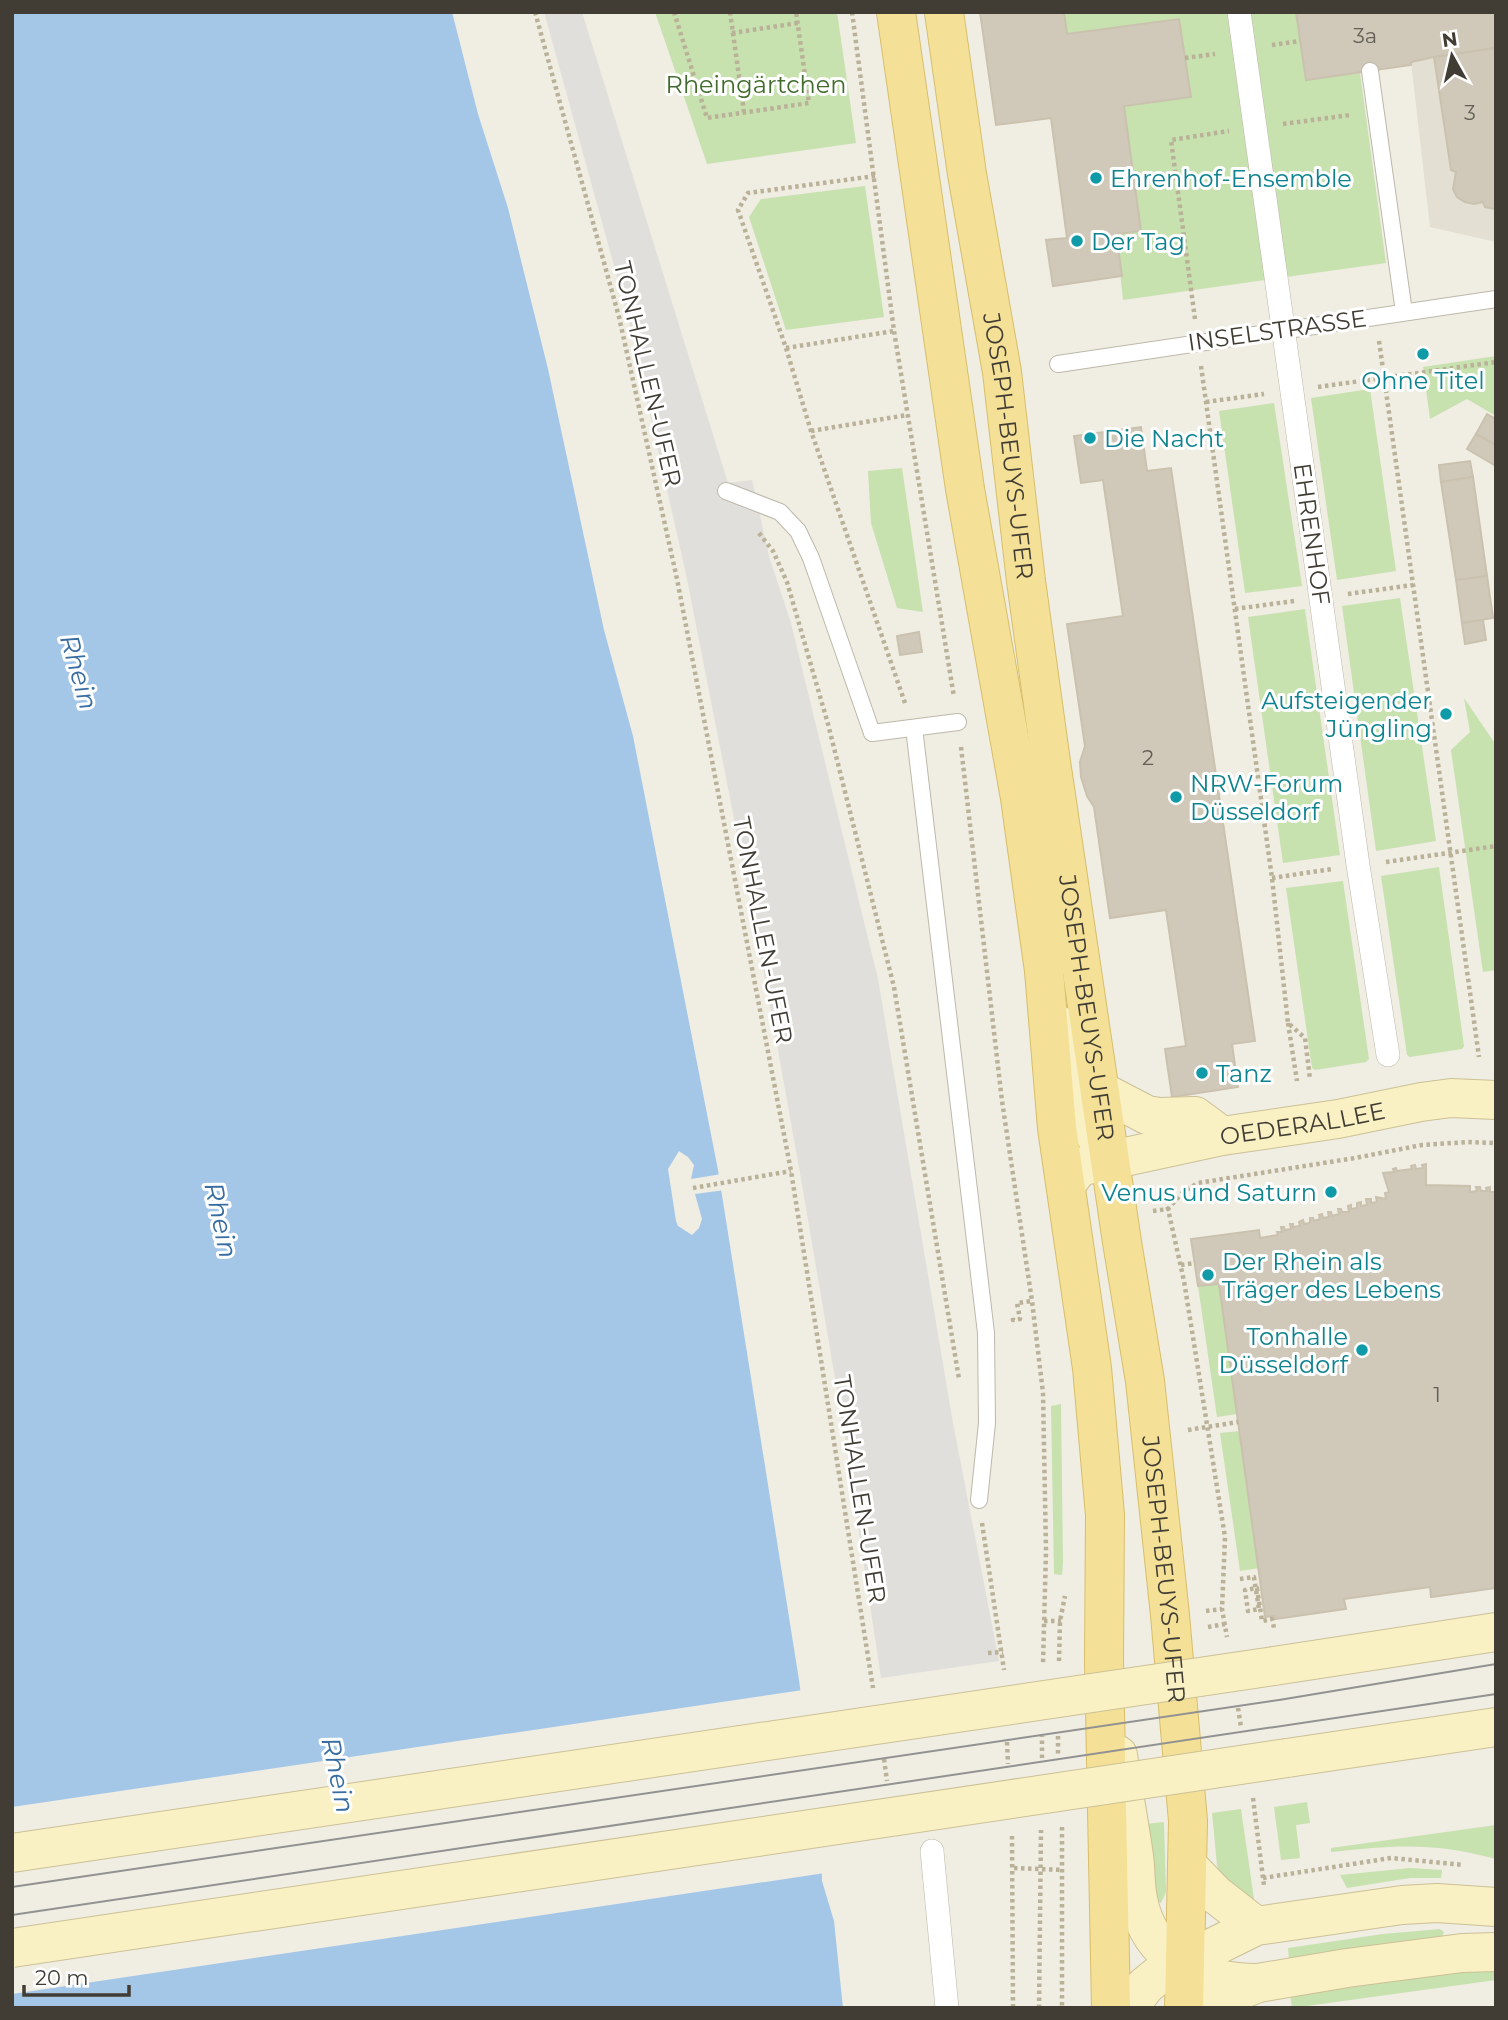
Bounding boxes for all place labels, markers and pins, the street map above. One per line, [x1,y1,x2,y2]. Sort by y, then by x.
place label: Ehrenhof-Ensemble [1110,164,1352,193]
marker: Ehrenhof-Ensemble [1088,170,1104,186]
place label: Der Tag [1091,227,1185,256]
marker: Der Tag [1069,233,1085,249]
marker: Ohne Titel [1415,346,1431,362]
place label: Ohne Titel [1361,366,1485,395]
place label: Die Nacht [1104,424,1224,453]
marker: Die Nacht [1082,430,1098,446]
place label: Aufsteigender Jüngling [1261,686,1432,743]
marker: Aufsteigender Jüngling [1438,706,1454,722]
place label: NRW-Forum Düsseldorf [1190,769,1343,826]
marker: NRW-Forum Düsseldorf [1168,789,1184,805]
place label: Tanz [1216,1059,1272,1088]
marker: Tanz [1194,1065,1210,1081]
place label: Venus und Saturn [1101,1178,1317,1207]
marker: Venus und Saturn [1323,1184,1339,1200]
place label: Der Rhein als Träger des Lebens [1222,1247,1441,1304]
marker: Der Rhein als Träger des Lebens [1200,1267,1216,1283]
place label: Tonhalle Düsseldorf [1219,1322,1349,1379]
marker: Tonhalle Düsseldorf [1354,1342,1370,1358]

